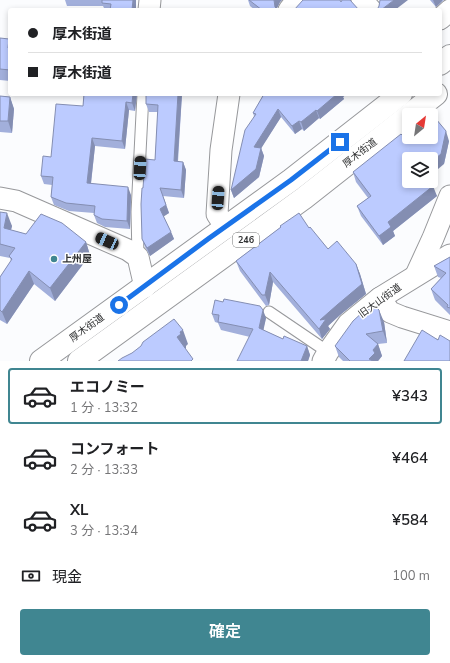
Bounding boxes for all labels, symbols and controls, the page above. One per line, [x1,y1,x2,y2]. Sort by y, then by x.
text: 厚木街道 [52,24,112,44]
text: 厚木街道 [52,63,112,83]
north arrow [402,108,438,144]
map controls [402,108,438,188]
route end [331,133,349,151]
street label: 厚木街道 [340,135,380,171]
button: layers [402,152,438,188]
car [133,156,147,180]
car [211,186,225,210]
car [94,231,120,251]
road number: 246 [233,233,259,247]
place label: 上州屋 [62,252,92,266]
marker: 上州屋 [49,254,59,264]
street label: 旧大山街道 [356,281,404,321]
route start [110,296,128,314]
street label: 厚木街道 [67,311,107,345]
text: エコノミー [70,377,145,397]
icon: car [22,378,58,414]
text: ¥343 [392,386,428,406]
text: 1 分 · 13:32 [70,399,138,417]
text: コンフォート [70,439,160,459]
icon: car [22,440,58,476]
text: ¥464 [392,448,428,468]
text: 2 分 · 13:33 [70,461,138,479]
text: XL [70,500,89,520]
icon: car [22,502,58,538]
text: ¥584 [392,510,428,530]
text: 3 分 · 13:34 [70,522,138,540]
icon: cash [20,565,42,587]
text: 現金 [52,567,82,587]
text: 100 m [392,567,430,585]
button: 確定 [20,609,430,655]

